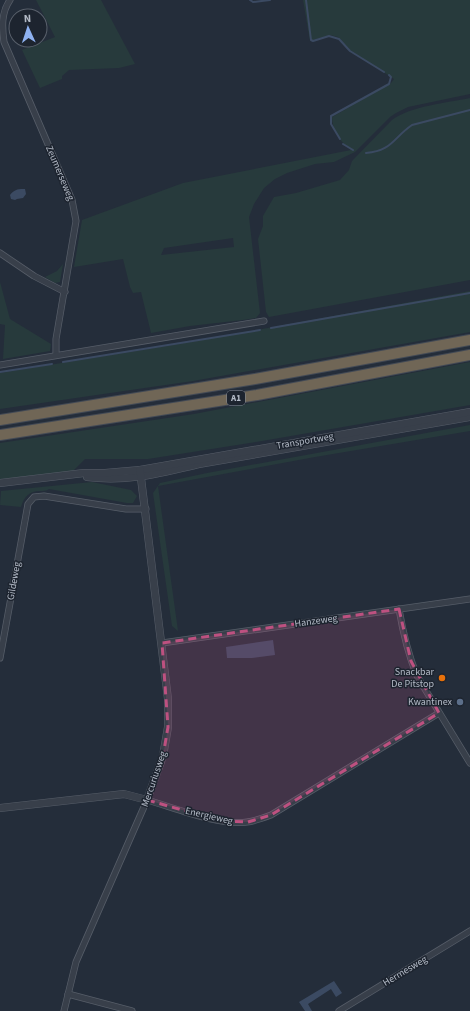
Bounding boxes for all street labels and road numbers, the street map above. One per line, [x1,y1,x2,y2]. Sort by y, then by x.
street label: Zeumerseweg [42,143,78,203]
road number: A1 [227,391,245,405]
street label: Transportweg [275,429,335,453]
street label: Gildeweg [4,561,24,601]
street label: Hanzeweg [294,611,338,631]
street label: Mercuriusweg [138,749,170,809]
street label: Energieweg [184,804,234,828]
street label: Hermesweg [380,952,430,990]

